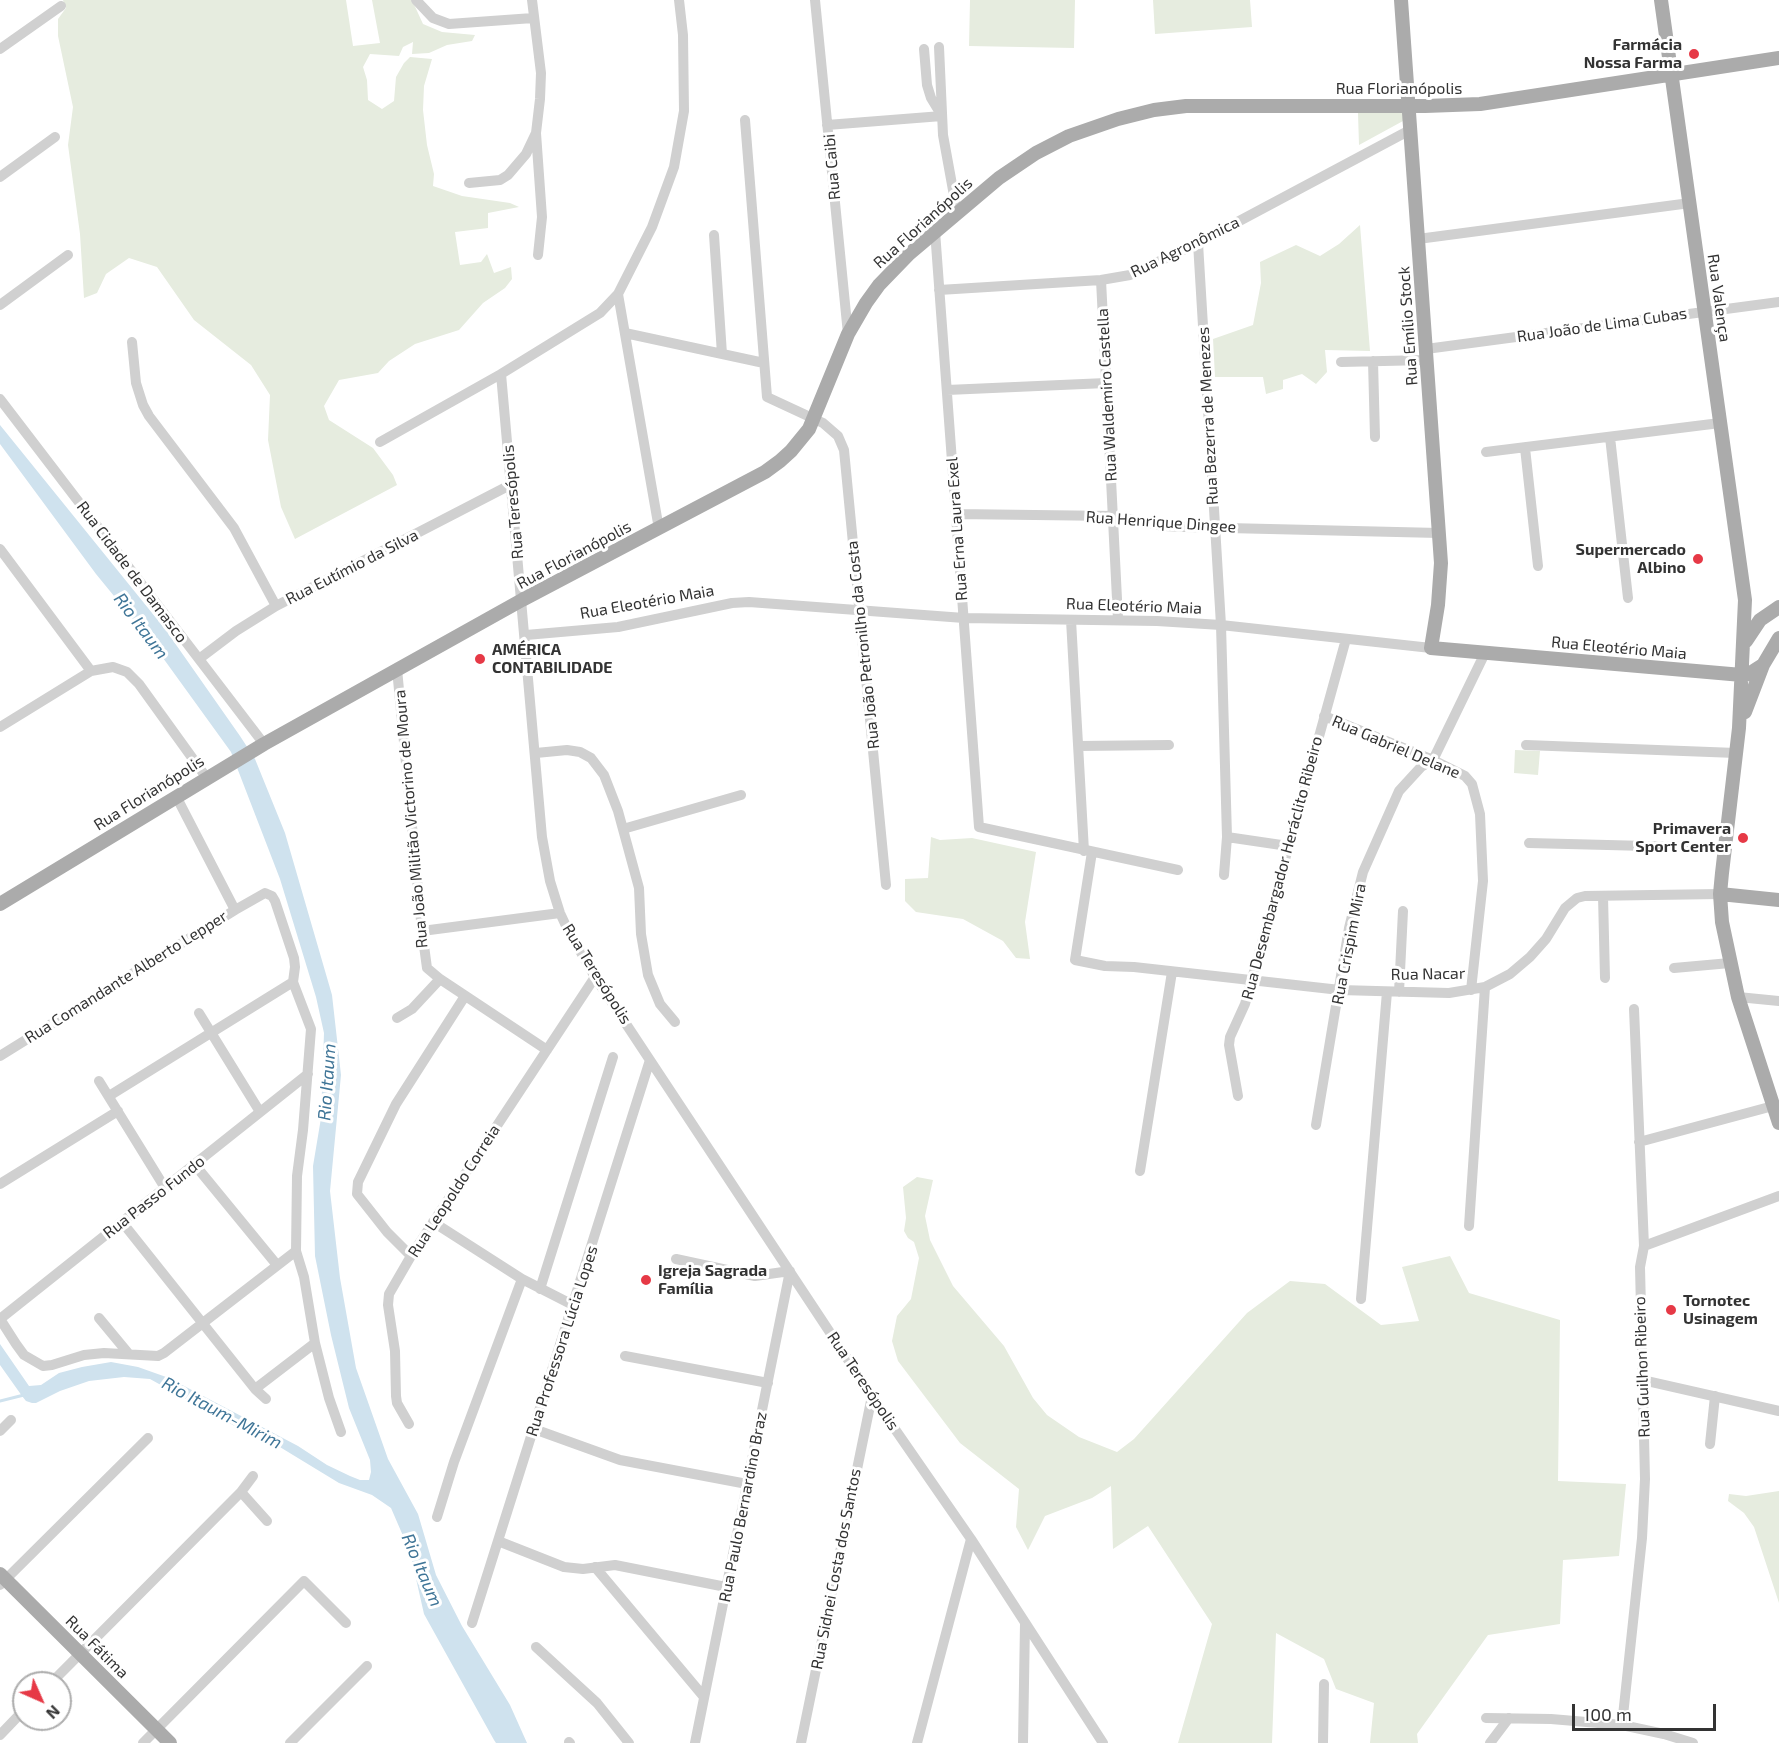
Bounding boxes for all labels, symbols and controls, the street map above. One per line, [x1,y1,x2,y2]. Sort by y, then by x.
place label: Farmácia Nossa Farma [1584,35,1682,73]
marker: Farmácia Nossa Farma [1687,47,1701,61]
street label: Rua Florianópolis [1336,79,1462,99]
street label: Rua Caibi [820,133,844,201]
street label: Rua Florianópolis [870,174,976,272]
street label: Rua Agronômica [1128,212,1242,282]
street label: Rua Valença [1703,253,1735,343]
street label: Rua Emílio Stock [1394,266,1422,386]
street label: Rua João de Lima Cubas [1516,304,1688,346]
street label: Rua Waldemiro Castella [1093,308,1121,482]
street label: Rua Bezerra de Menezes [1194,326,1222,506]
street label: Rua Teresópolis [498,444,528,560]
street label: Rua Erna Laura Exel [942,457,972,601]
street label: Rua Cidade de Damasco [73,497,191,647]
street label: Rua Henrique Dingee [1085,507,1237,537]
street label: Rua Florianópolis [514,517,634,593]
street label: Rua Eutímio da Silva [283,525,421,609]
street label: Rua João Petronilho da Costa [843,540,883,750]
place label: Supermercado Albino [1576,540,1686,578]
marker: Supermercado Albino [1691,552,1705,566]
street label: Rua Eleotério Maia [578,581,716,623]
water label: Rio Itaum [109,589,173,663]
street label: Rua Eleotério Maia [1066,594,1202,618]
street label: Rua Eleotério Maia [1550,633,1688,663]
place label: AMÉRICA CONTABILIDADE [492,640,613,678]
marker: AMÉRICA CONTABILIDADE [473,652,487,666]
street label: Rua João Militão Victorino de Moura [390,689,432,949]
street label: Rua Gabriel Delane [1329,711,1463,783]
street label: Rua Desembargador Heráclito Ribeiro [1238,734,1326,1002]
street label: Rua Florianópolis [90,751,208,835]
place label: Primavera Sport Center [1635,819,1731,857]
marker: Primavera Sport Center [1736,831,1750,845]
street label: Rua Crispim Mira [1328,882,1370,1006]
street label: Rua Comandante Alberto Lepper [21,907,231,1047]
street label: Rua Teresópolis [558,920,636,1028]
street label: Rua Nacar [1391,964,1465,984]
water label: Rio Itaum [314,1043,340,1121]
street label: Rua Leopoldo Correia [404,1121,504,1261]
street label: Rua Passo Fundo [99,1151,209,1243]
street label: Rua Professora Lúcia Lopes [522,1243,602,1439]
place label: Igreja Sagrada Família [658,1261,767,1299]
marker: Igreja Sagrada Família [639,1273,653,1287]
place label: Tornotec Usinagem [1683,1291,1758,1329]
street label: Rua Guilhon Ribeiro [1630,1296,1654,1438]
marker: Tornotec Usinagem [1664,1303,1678,1317]
street label: Rua Teresópolis [823,1328,903,1434]
water label: Rio Itaum-Mirim [158,1372,286,1454]
street label: Rua Paulo Bernardino Braz [715,1410,771,1604]
street label: Rua Sidnei Costa dos Santos [807,1467,865,1671]
water label: Rio Itaum [397,1530,447,1610]
street label: Rua Fátima [61,1611,133,1683]
north arrow [12,1671,72,1731]
scale bar [1575,1692,1719,1730]
text: N [43,1702,64,1723]
text: 100 m [1583,1703,1632,1725]

